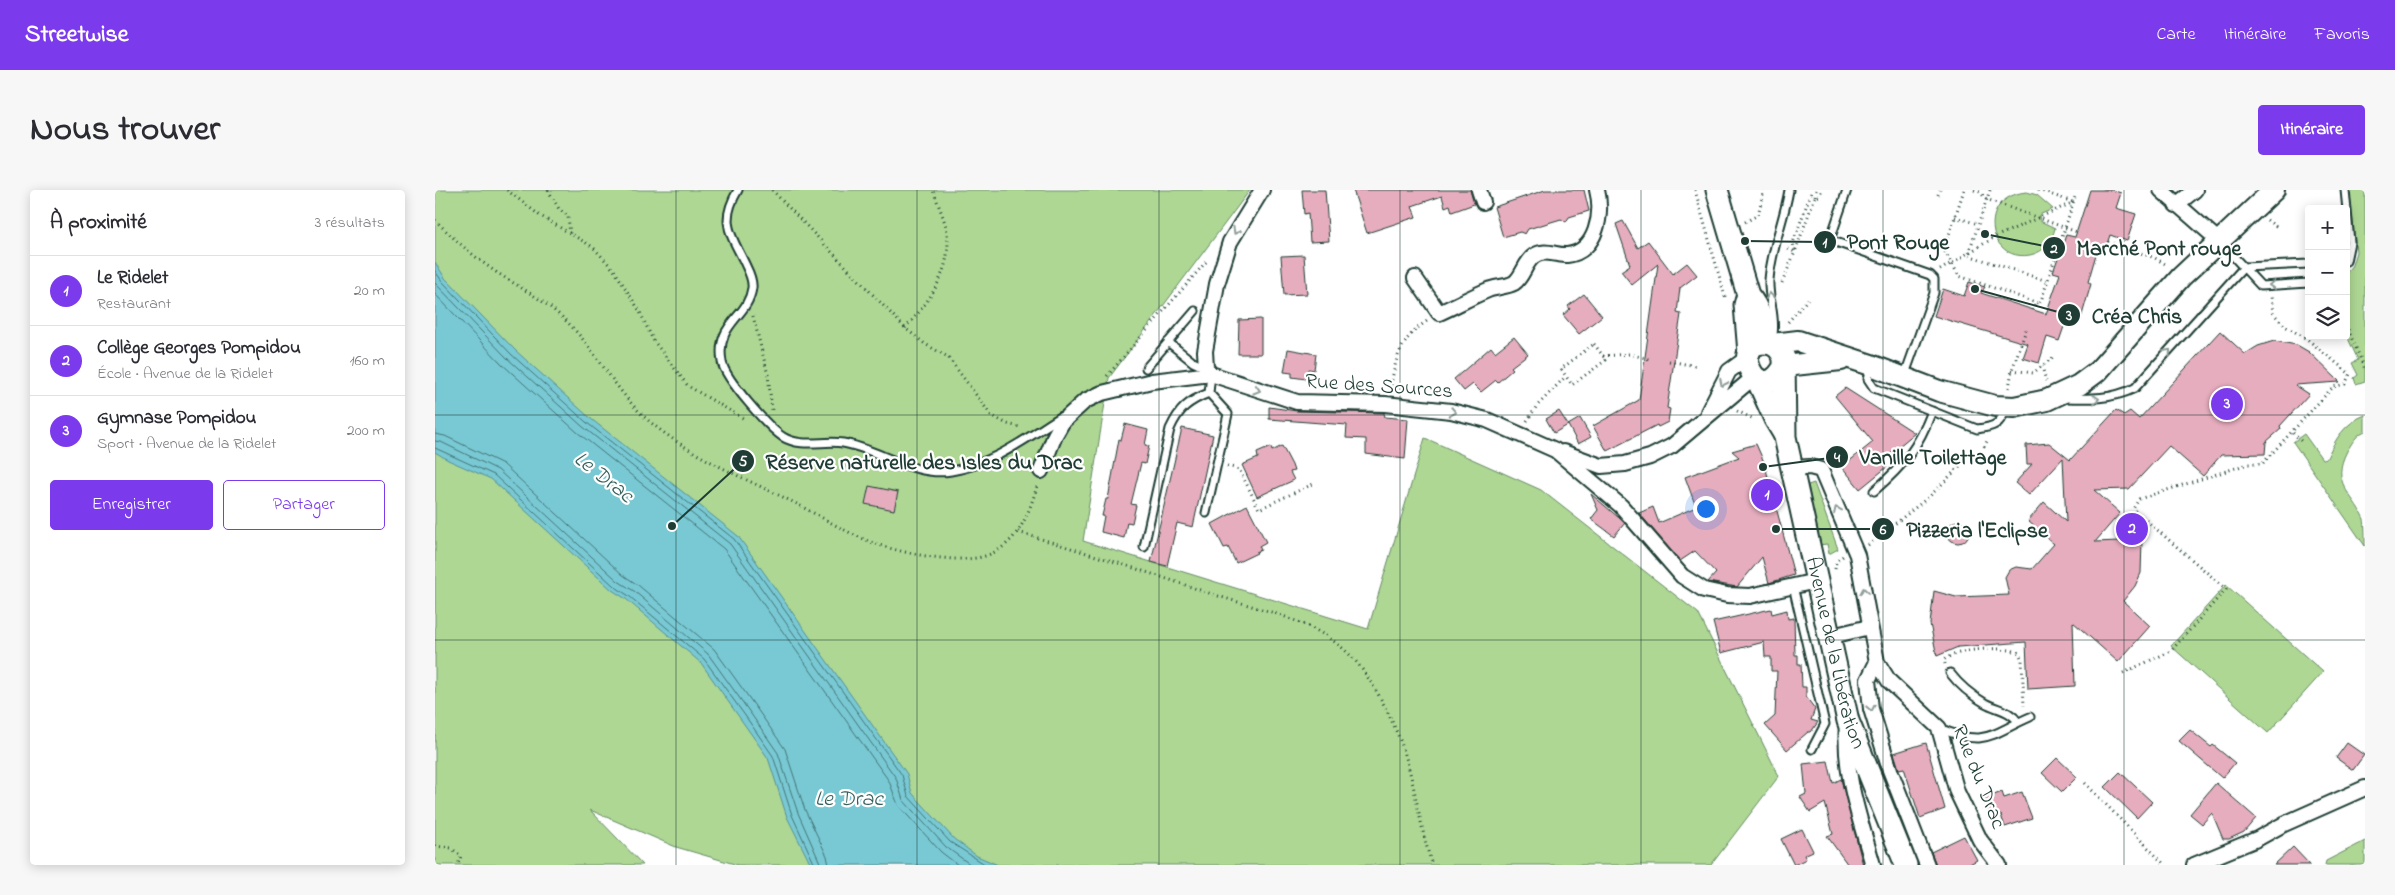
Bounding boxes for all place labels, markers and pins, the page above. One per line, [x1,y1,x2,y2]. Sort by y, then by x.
callout: Pont Rouge [1812,223,1960,260]
callout: Marché Pont rouge [2041,229,2251,266]
callout: Créa Chris [2057,297,2193,334]
pin: 3 [2211,385,2243,423]
callout: Vanille Toilettage [1824,438,2016,475]
callout: Réserve naturelle des Isles du Drac [730,443,1092,480]
pin: 1 [1751,476,1783,514]
pin: 2 [2116,510,2148,548]
callout: Pizzeria l'Eclipse [1871,511,2058,548]

